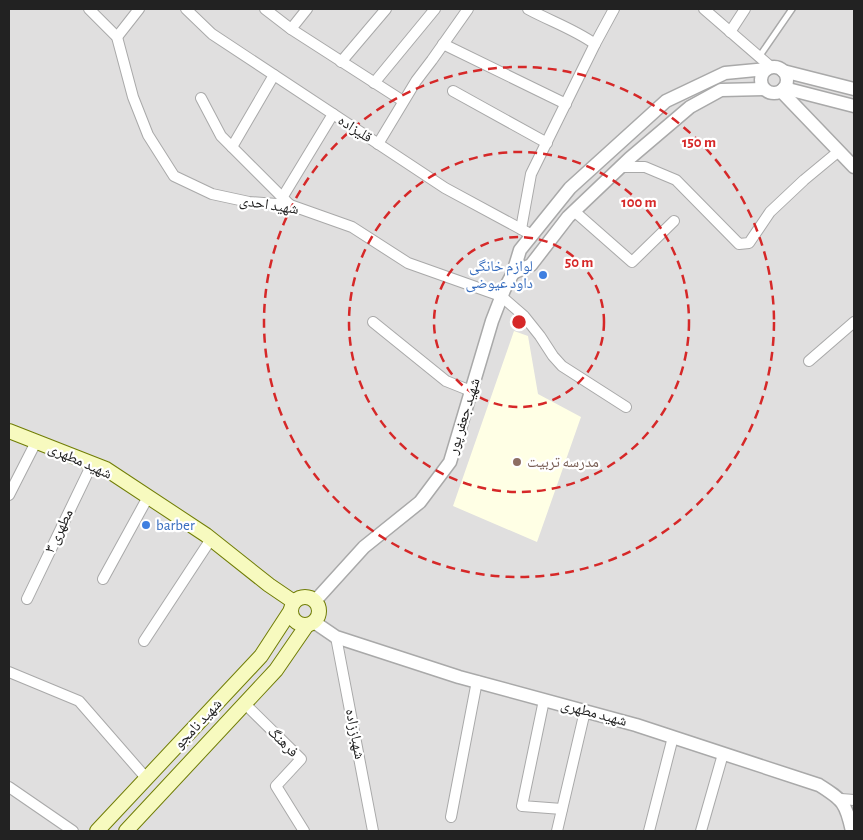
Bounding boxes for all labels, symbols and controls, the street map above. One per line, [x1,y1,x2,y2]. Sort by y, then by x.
street label: قلیزاده [335,113,375,146]
text: 150 m [682,135,716,150]
street label: شهید احدی [238,193,300,219]
text: 100 m [621,195,657,210]
text: 50 m [565,255,593,270]
place label: لوازم خانگی داود عیوضی [465,259,533,293]
marker: لوازم خانگی داود عیوضی [537,269,549,281]
centre of rings [510,313,528,331]
street label: شهید جعفر پور [445,376,484,457]
street label: شهید مطهری [45,440,114,484]
place label: مدرسه تربیت [527,455,599,471]
marker: مدرسه تربیت [511,456,523,468]
street label: مطهری ۳ [42,507,78,556]
place label: barber [156,518,195,533]
marker: barber [140,519,152,531]
street label: شهید نامجو [171,696,226,753]
street label: شهید مطهری [559,697,629,731]
street label: شهباززاده [342,707,367,761]
street label: فرهنگ [264,724,301,761]

